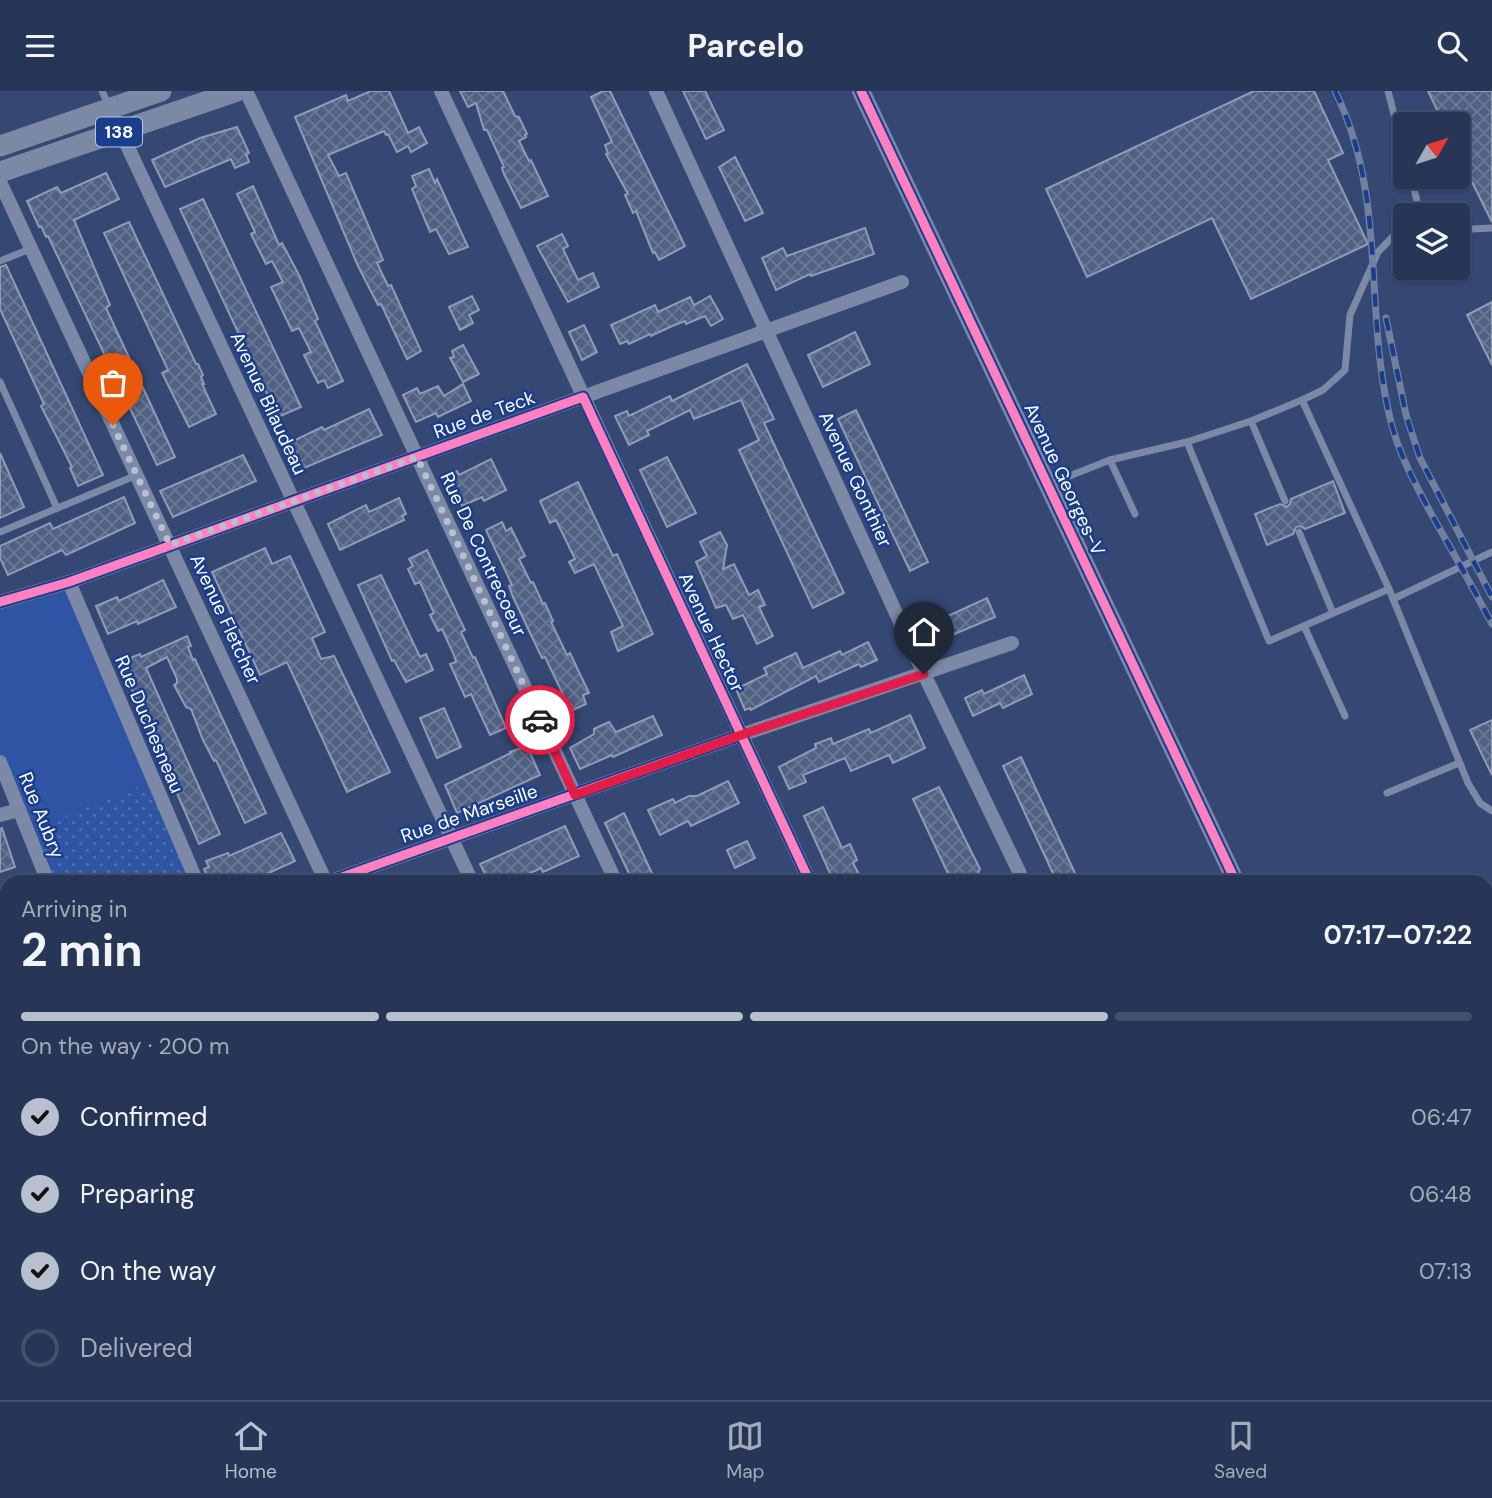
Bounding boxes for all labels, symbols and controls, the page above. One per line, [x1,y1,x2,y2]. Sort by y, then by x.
text: Parcelo [688,25,804,67]
icon: menu [21,27,59,65]
icon: search [1433,27,1471,65]
north arrow [1393,112,1470,189]
map controls [1393,112,1470,280]
road number: 138 [96,117,142,147]
button: layers [1393,203,1470,280]
street label: Avenue Bilaudeau [224,328,313,479]
pin [83,353,143,425]
icon: bag [94,364,132,402]
street label: Rue de Teck [430,384,539,444]
street label: Avenue Georges-V [1018,399,1111,560]
street label: Avenue Gonthier [813,407,898,551]
street label: Rue De Contrecoeur [434,468,533,640]
street label: Avenue Fletcher [184,550,267,689]
street label: Avenue Hector [673,568,750,696]
pin [894,602,954,674]
icon: home [905,613,943,651]
street label: Rue Duchesneau [109,652,190,797]
courier [505,685,575,755]
icon: car [521,701,559,739]
street label: Rue Aubry [13,768,70,862]
street label: Rue de Marseille [397,778,541,849]
text: Arriving in [21,894,127,924]
text: 07:17–07:22 [1323,918,1472,952]
text: 2 min [21,920,143,980]
text: On the way · 200 m [21,1031,230,1061]
icon: check [21,1098,59,1136]
text: Confirmed [80,1100,207,1134]
text: 06:47 [1411,1102,1472,1132]
icon: check [21,1175,59,1213]
text: Preparing [80,1177,195,1211]
text: 06:48 [1409,1179,1472,1209]
icon: check [21,1252,59,1290]
text: On the way [80,1254,216,1288]
text: 07:13 [1419,1256,1472,1286]
text: Delivered [80,1331,193,1365]
tab: Home [225,1417,277,1484]
tab: Map [726,1417,764,1484]
tab: Saved [1214,1417,1267,1484]

